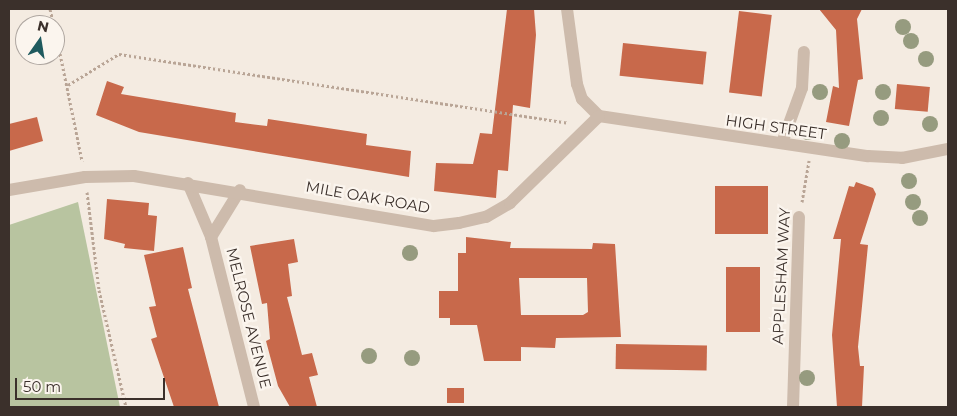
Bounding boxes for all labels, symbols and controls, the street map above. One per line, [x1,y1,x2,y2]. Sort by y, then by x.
north arrow [15,15,65,65]
text: N [36,16,51,36]
street label: HIGH STREET [724,111,828,143]
street label: MILE OAK ROAD [304,177,432,217]
street label: APPLESHAM WAY [768,207,794,345]
street label: MELROSE AVENUE [223,246,275,390]
scale bar [18,368,168,400]
text: 50 m [23,377,61,396]

